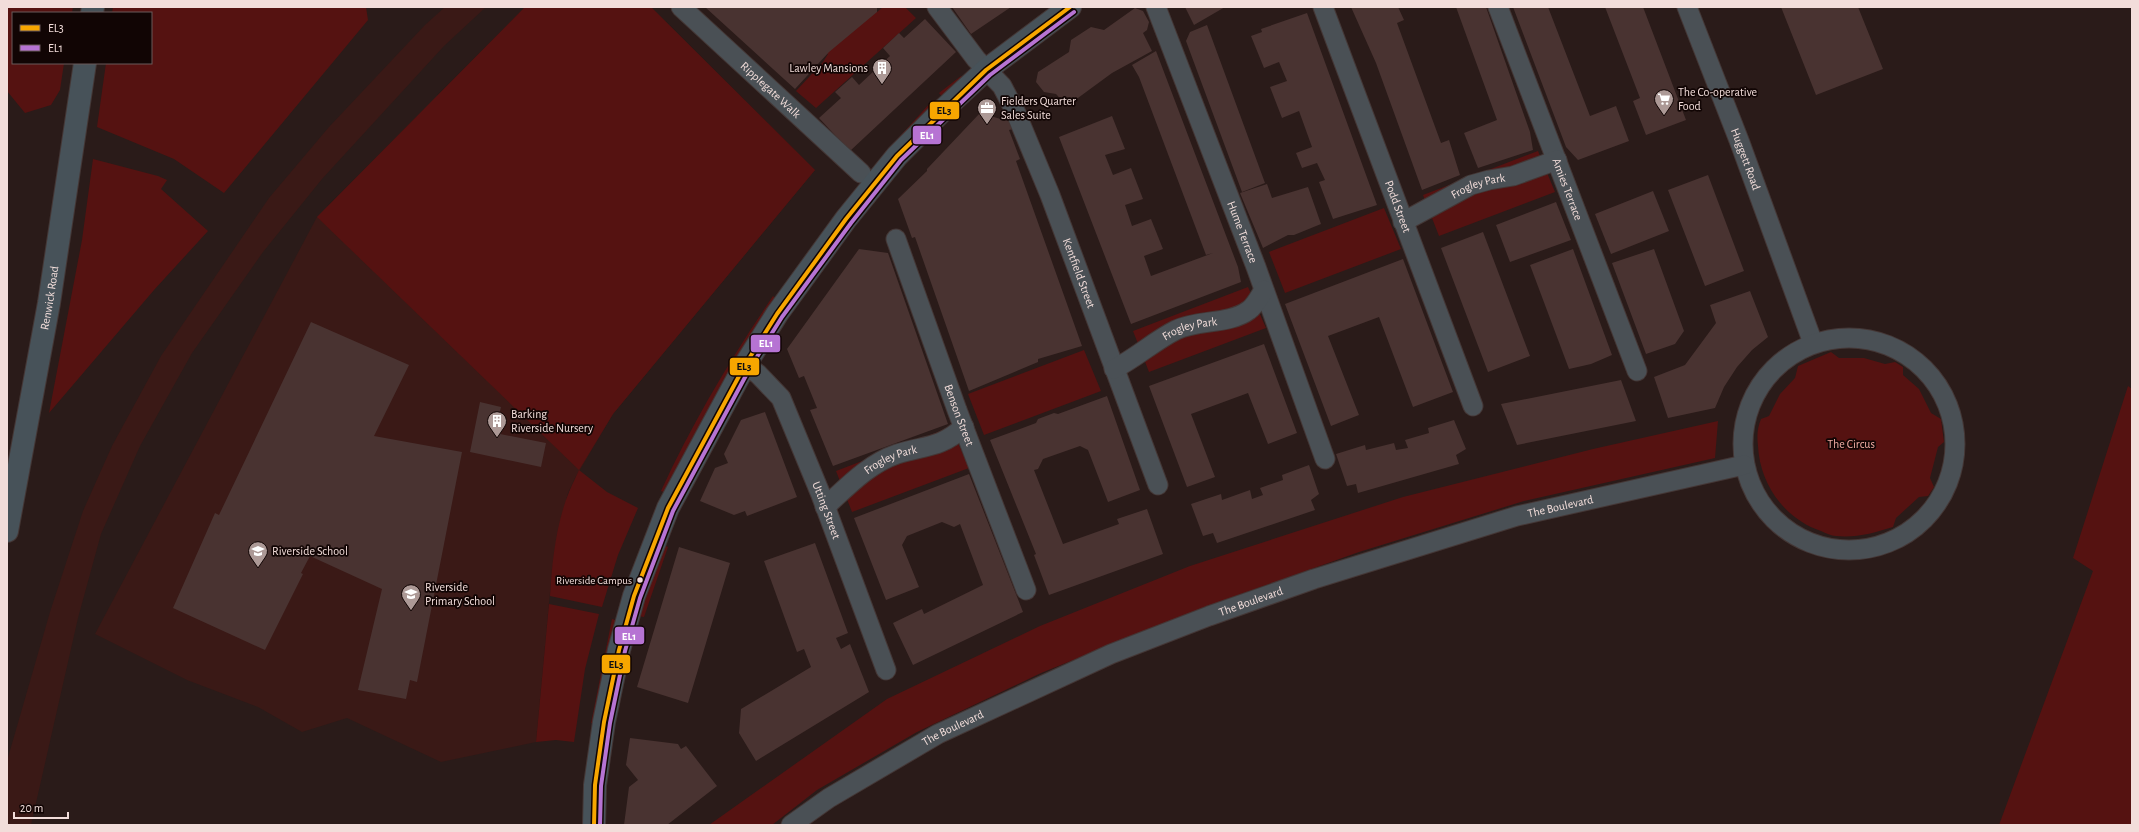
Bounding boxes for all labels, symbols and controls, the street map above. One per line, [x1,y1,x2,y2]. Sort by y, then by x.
legend [12,12,152,64]
text: EL3 [48,22,64,34]
text: EL1 [48,42,63,54]
building icon: Lawley Mansions [871,57,893,85]
street label: Ripplegate Walk [738,59,803,120]
place label: Lawley Mansions [789,62,868,75]
place label: The Co-operative Food [1678,86,1757,112]
supermarket icon: The Co-operative Food [1653,88,1675,116]
place label: Fielders Quarter Sales Suite [1001,95,1076,121]
office icon: Fielders Quarter Sales Suite [976,97,998,125]
line badge: EL3 [929,101,960,120]
text: EL3 [936,105,952,116]
line badge: EL1 [912,125,942,145]
street label: Huggett Road [1729,126,1763,192]
text: EL1 [920,130,934,141]
street label: Amies Terrace [1550,157,1585,222]
street label: Frogley Park [1449,171,1507,201]
street label: Podd Street [1383,179,1413,234]
street label: Hume Terrace [1225,199,1260,265]
street label: Kentfield Street [1061,237,1098,310]
street label: Renwick Road [38,265,61,331]
street label: Frogley Park [1160,315,1218,342]
line badge: EL1 [750,334,781,353]
text: EL1 [759,338,773,349]
line badge: EL3 [729,357,760,376]
text: EL3 [736,361,752,372]
street label: Benson Street [942,383,976,448]
place label: Barking Riverside Nursery [511,408,593,435]
building icon: Barking Riverside Nursery [486,410,508,438]
park label: The Circus [1827,438,1875,450]
street label: Frogley Park [862,443,919,476]
street label: Utting Street [810,480,843,541]
street label: The Boulevard [1526,493,1594,519]
school or university icon: Riverside School [247,540,269,568]
place label: Riverside School [272,545,348,557]
place label: Riverside Campus [556,575,632,586]
marker: Riverside Campus [635,575,645,585]
place label: Riverside Primary School [425,581,495,608]
school or university icon: Riverside Primary School [400,583,422,611]
street label: The Boulevard [1217,585,1284,618]
line badge: EL1 [614,626,645,645]
text: EL1 [622,631,636,642]
line badge: EL3 [601,654,631,674]
text: EL3 [608,659,624,670]
street label: The Boulevard [920,708,985,748]
scale bar [14,794,68,820]
text: 20 m [20,802,43,814]

